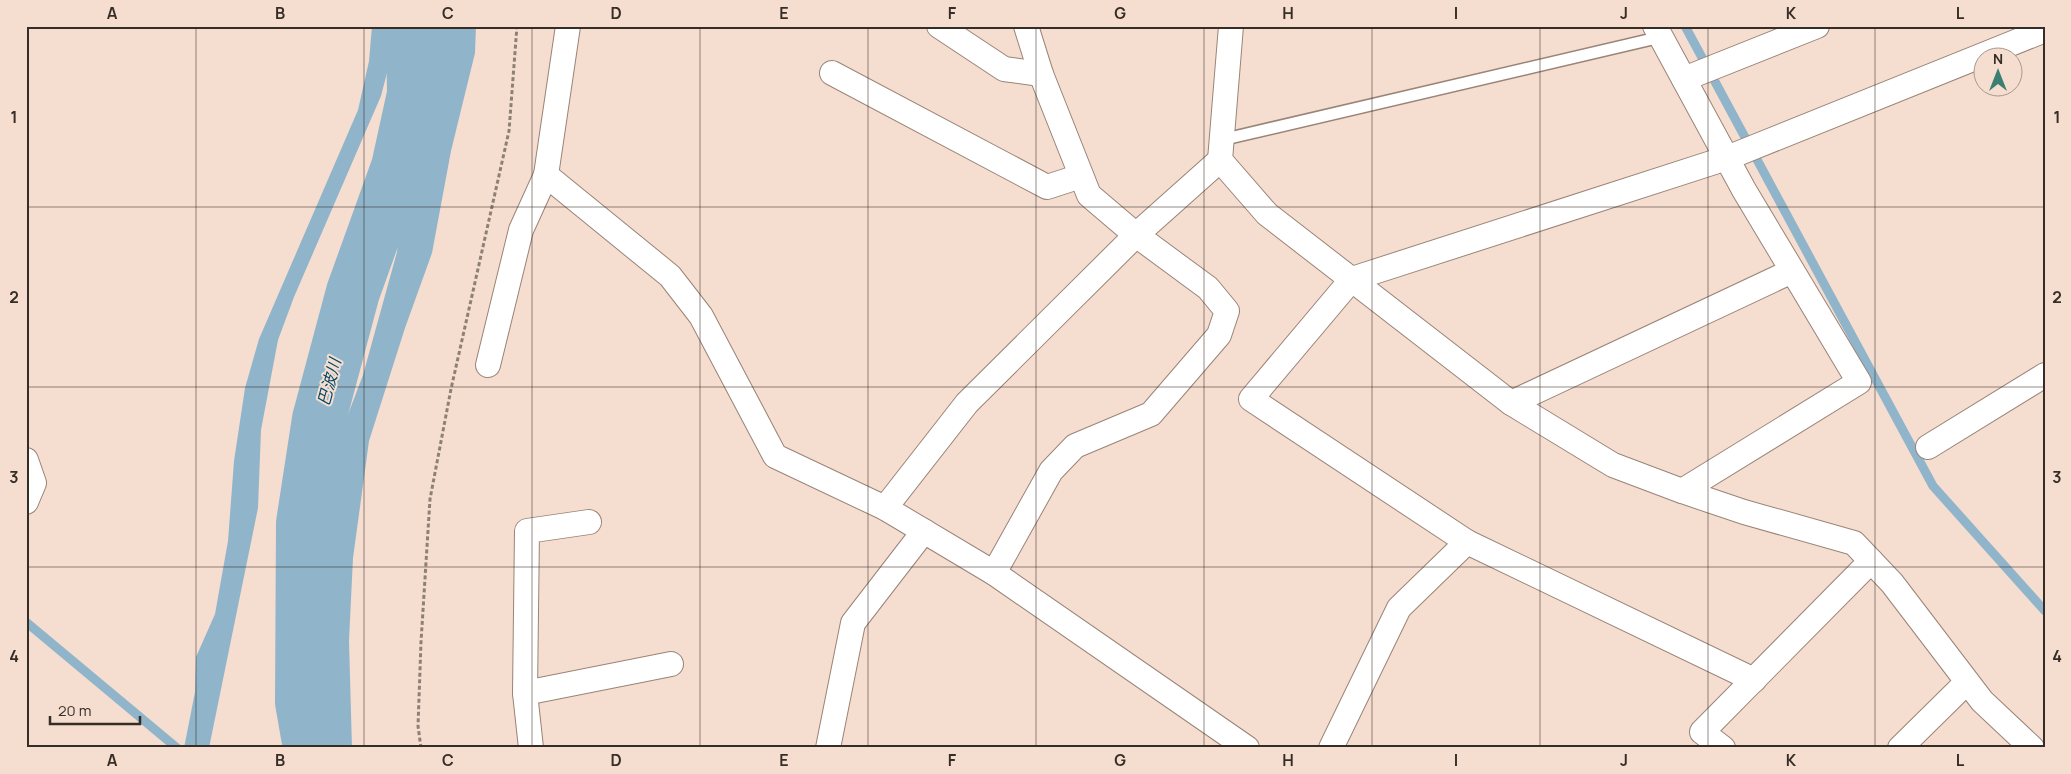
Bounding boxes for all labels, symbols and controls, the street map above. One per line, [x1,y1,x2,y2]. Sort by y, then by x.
text: A [107,2,118,24]
text: B [275,2,285,24]
text: C [442,2,454,24]
text: D [610,2,622,24]
text: E [779,2,789,24]
text: F [948,2,957,24]
text: G [1114,2,1126,24]
text: H [1282,2,1294,24]
text: I [1454,2,1458,24]
text: J [1620,2,1628,24]
text: K [1786,2,1797,24]
text: L [1956,2,1965,24]
north arrow [1974,48,2024,98]
text: N [1993,49,2003,68]
text: 1 [10,106,18,128]
text: 1 [2053,106,2061,128]
text: 2 [9,286,19,308]
text: 2 [2052,286,2062,308]
water label: 巴波川 [312,354,346,408]
text: 3 [9,466,19,488]
text: 3 [2052,466,2062,488]
text: 4 [9,645,19,667]
text: 4 [2052,645,2062,667]
scale bar [50,694,140,726]
text: 20 m [58,700,91,721]
text: A [107,749,118,771]
text: B [275,749,285,771]
text: C [442,749,454,771]
text: D [610,749,622,771]
text: E [779,749,789,771]
text: F [948,749,957,771]
text: G [1114,749,1126,771]
text: H [1282,749,1294,771]
text: I [1454,749,1458,771]
text: J [1620,749,1628,771]
text: K [1786,749,1797,771]
text: L [1956,749,1965,771]

